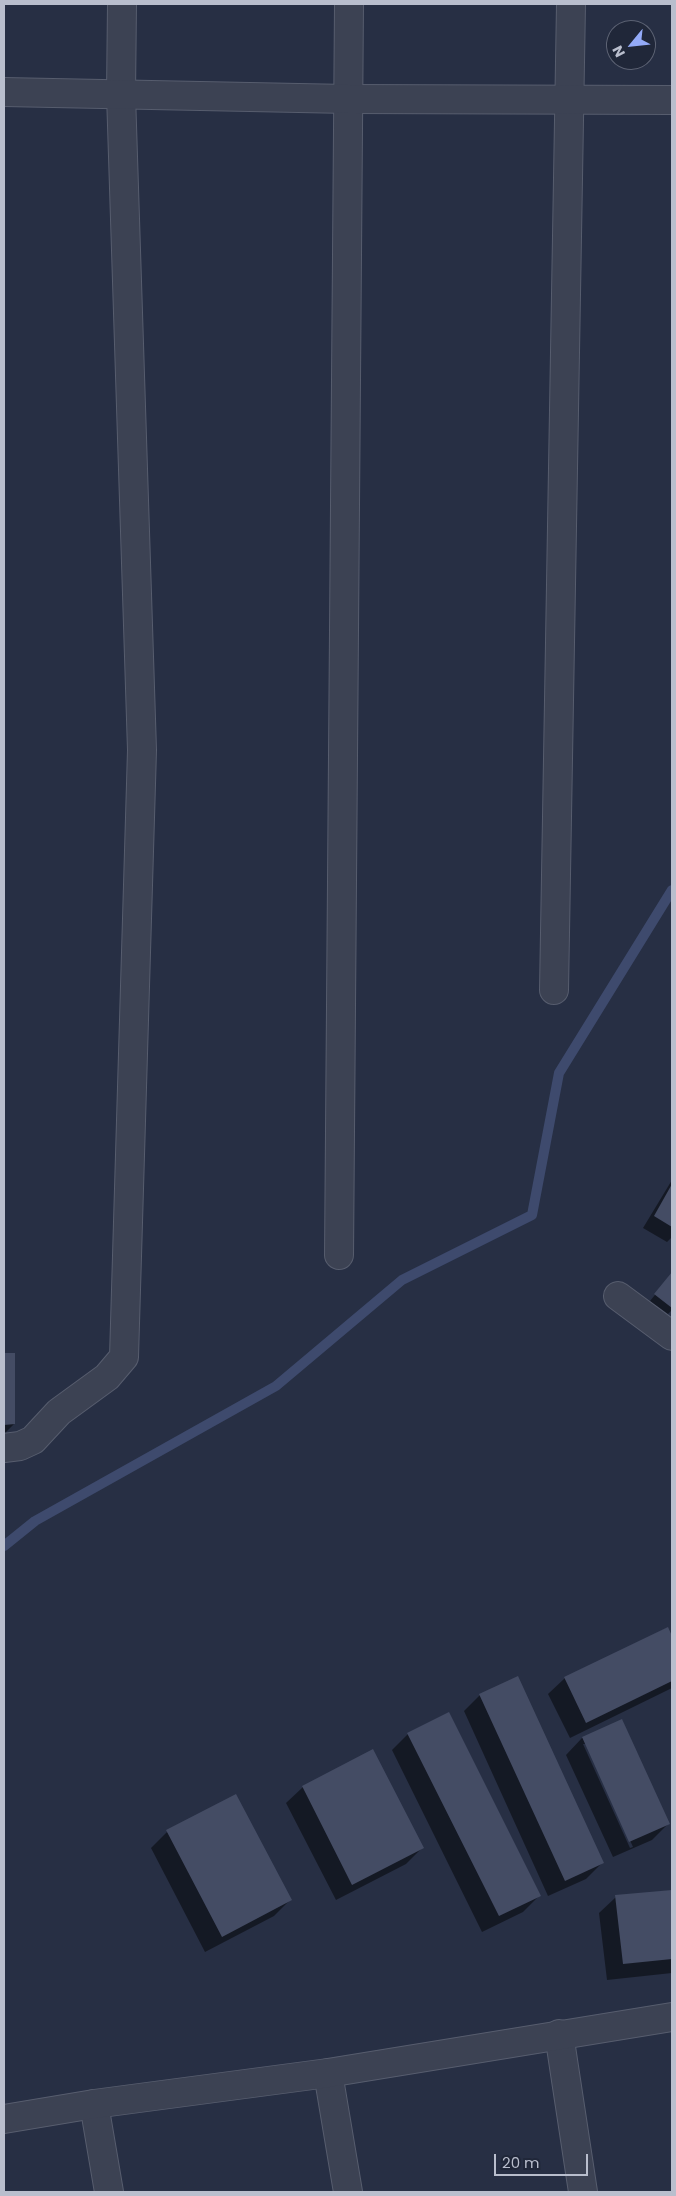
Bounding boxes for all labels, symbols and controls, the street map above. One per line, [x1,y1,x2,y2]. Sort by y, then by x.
north arrow [606,20,656,70]
text: N [607,42,630,61]
scale bar [496,2144,590,2176]
text: 20 m [502,2152,540,2173]

